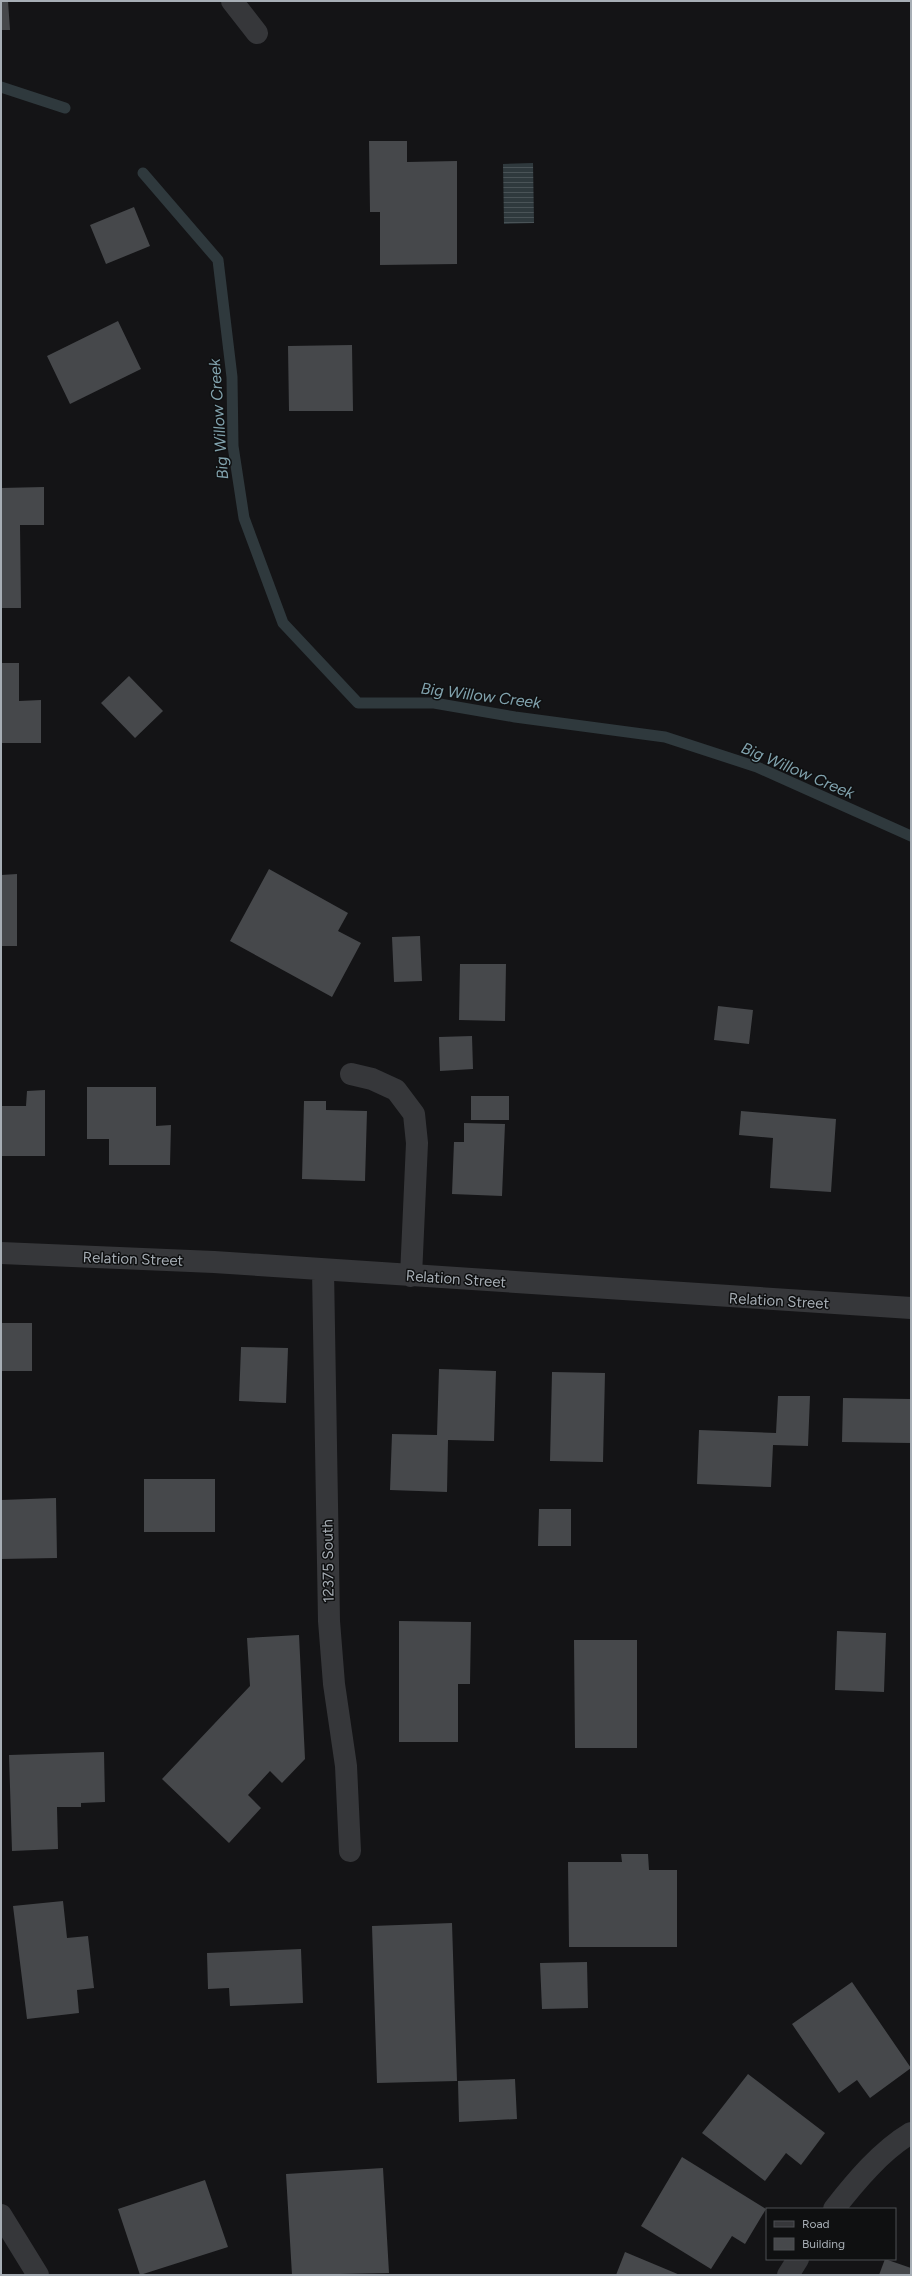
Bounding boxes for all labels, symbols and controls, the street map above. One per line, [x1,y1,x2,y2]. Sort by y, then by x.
water label: Big Willow Creek [205,357,232,480]
water label: Big Willow Creek [420,679,543,712]
water label: Big Willow Creek [738,738,858,803]
street label: Relation Street [82,1248,184,1270]
street label: Relation Street [405,1267,507,1292]
street label: Relation Street [728,1289,830,1313]
street label: 12375 South [318,1519,338,1603]
legend [766,2208,896,2260]
text: Road [802,2217,830,2231]
text: Building [802,2237,845,2251]

